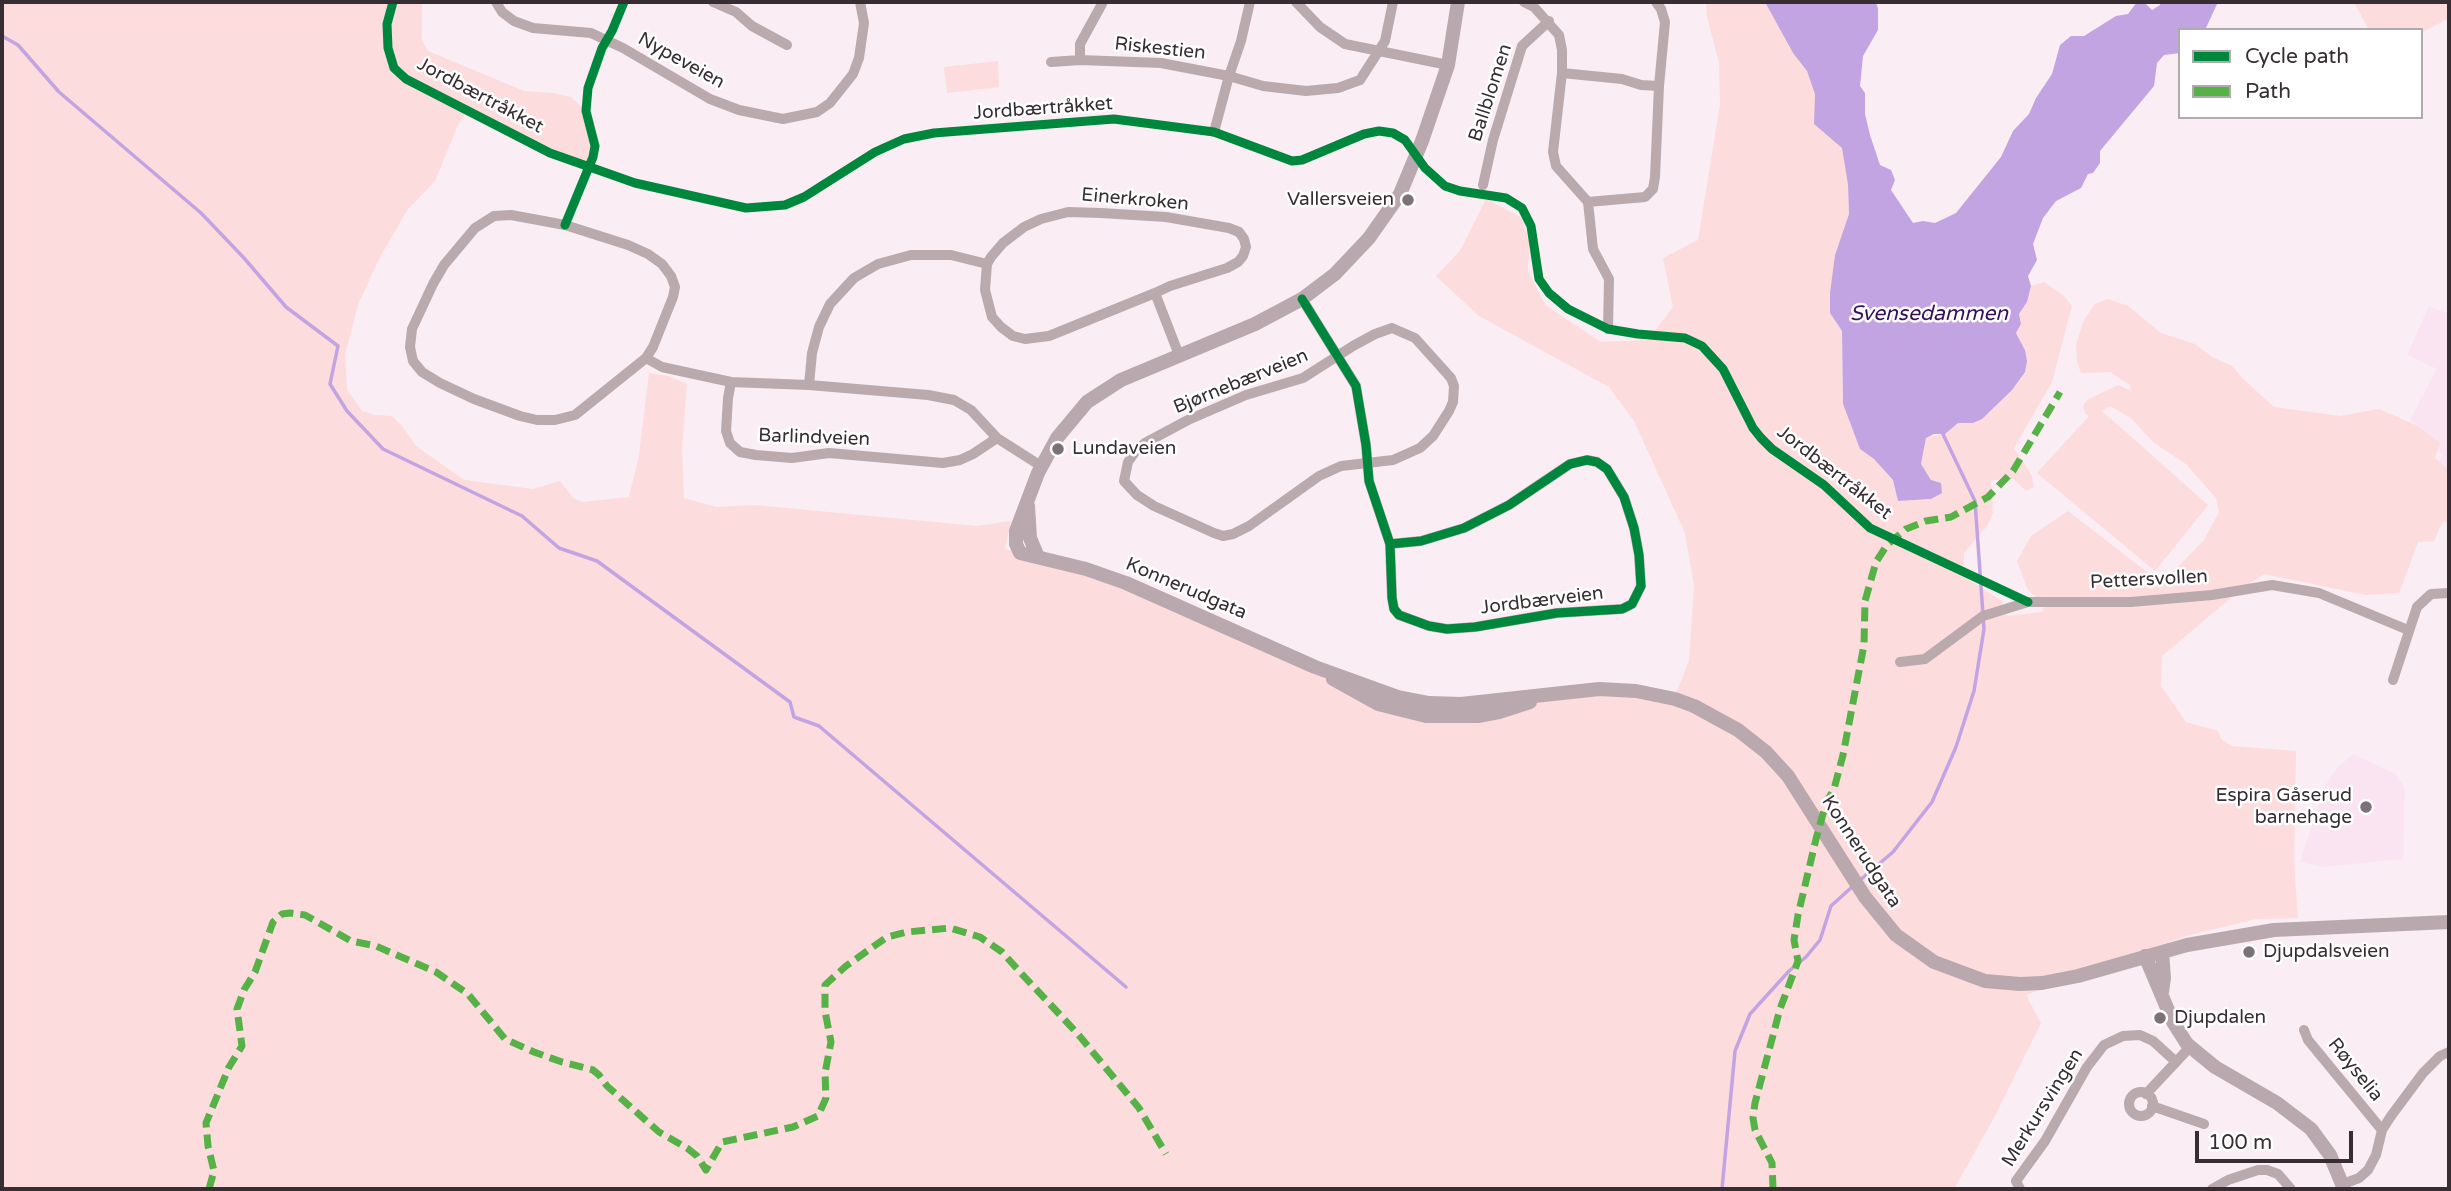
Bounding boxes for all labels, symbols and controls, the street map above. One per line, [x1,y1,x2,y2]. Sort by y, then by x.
street label: Nypeveien [634,28,728,94]
legend [2178,28,2423,119]
street label: Riskestien [1113,33,1207,65]
street label: Ballblomen [1464,41,1518,145]
text: Cycle path [2245,44,2349,69]
street label: Jordbærtråkket [413,53,547,139]
text: Path [2245,79,2291,104]
street label: Jordbærtråkket [973,93,1113,125]
street label: Einerkroken [1080,184,1190,216]
place label: Vallersveien [1287,189,1394,211]
marker: Vallersveien [1400,192,1416,208]
water label: Svensedammen [1850,301,2008,327]
street label: Bjørnebærveien [1170,345,1312,419]
street label: Jordbærtråkket [1772,421,1896,525]
street label: Barlindveien [758,425,870,451]
place label: Lundaveien [1072,438,1176,460]
marker: Lundaveien [1050,441,1066,457]
street label: Konnerudgata [1122,553,1250,625]
street label: Pettersvollen [2089,566,2209,594]
street label: Jordbærveien [1479,582,1605,620]
place label: Espira Gåserud barnehage [2215,785,2352,829]
street label: Konnerudgata [1816,792,1906,912]
marker: Espira Gåserud barnehage [2358,799,2374,815]
place label: Djupdalsveien [2263,941,2390,963]
marker: Djupdalsveien [2241,944,2257,960]
place label: Djupdalen [2174,1007,2266,1029]
marker: Djupdalen [2152,1010,2168,1026]
street label: Røyselia [2322,1034,2388,1106]
street label: Merkursvingen [1998,1045,2088,1171]
scale bar [2199,1118,2356,1162]
text: 100 m [2208,1130,2272,1155]

